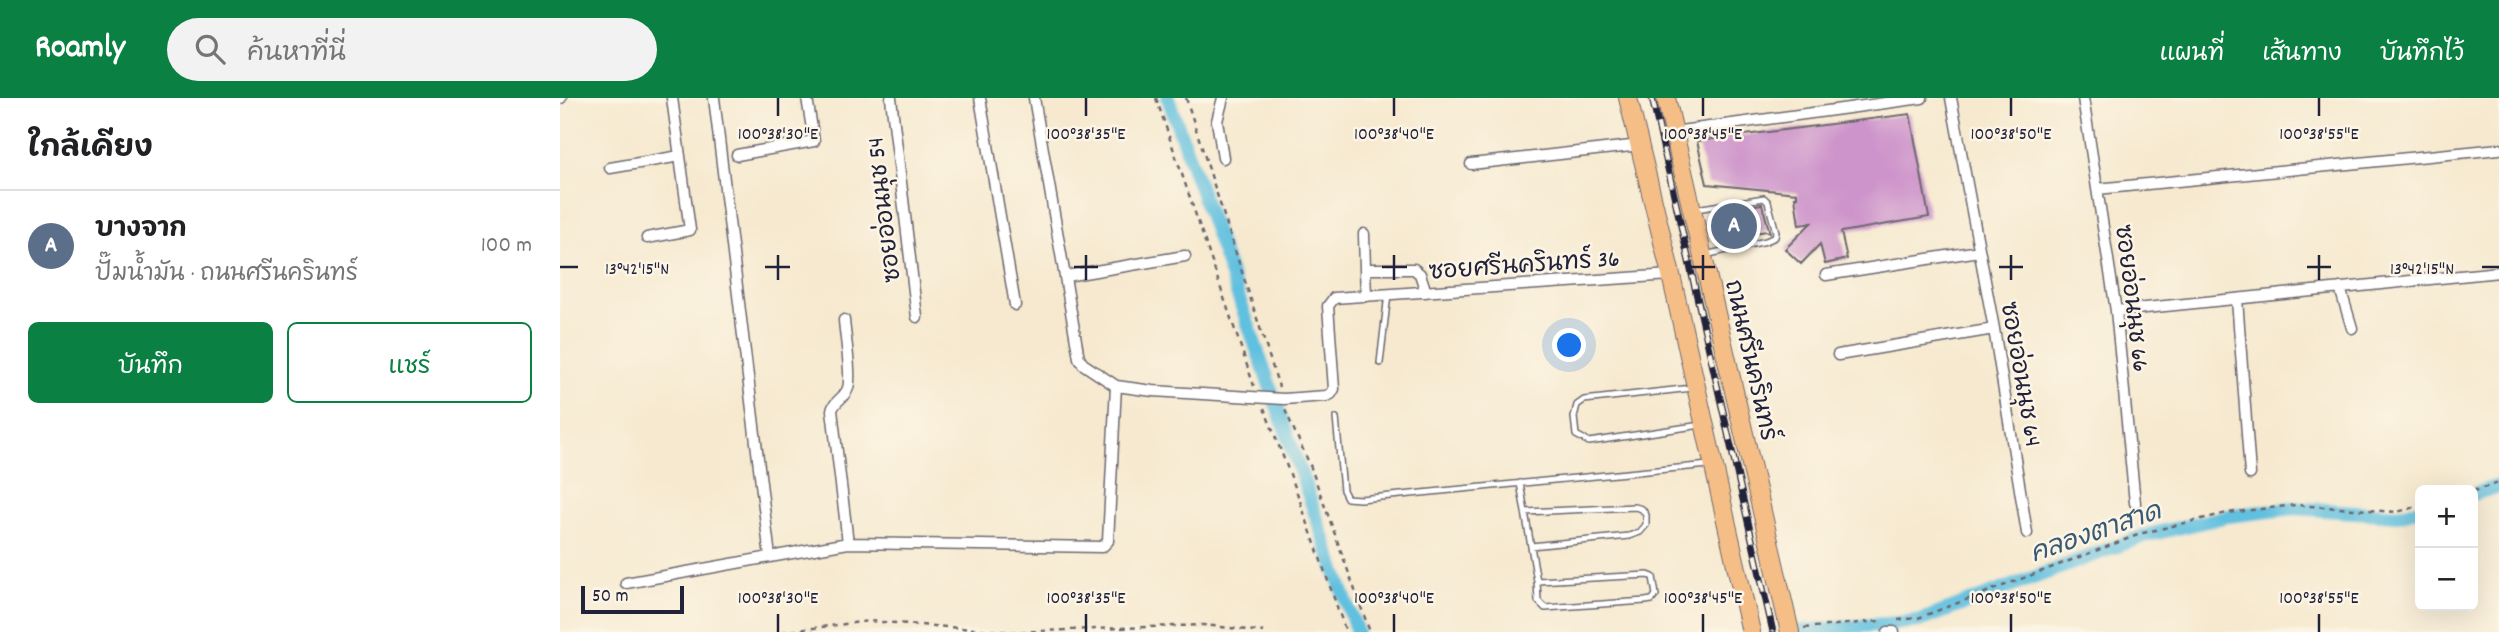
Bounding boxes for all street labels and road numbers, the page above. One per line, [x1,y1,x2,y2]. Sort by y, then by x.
street label: ซอยอ่อนนุช 54 [859,135,912,284]
street label: ซอยอ่อนนุช 66 [2104,223,2157,374]
street label: ซอยศรีนครินทร์ 36 [1427,241,1621,291]
street label: ถนนศรีนครินทร์ [1714,276,1786,445]
street label: ซอยอ่อนนุช 64 [1990,299,2049,450]

